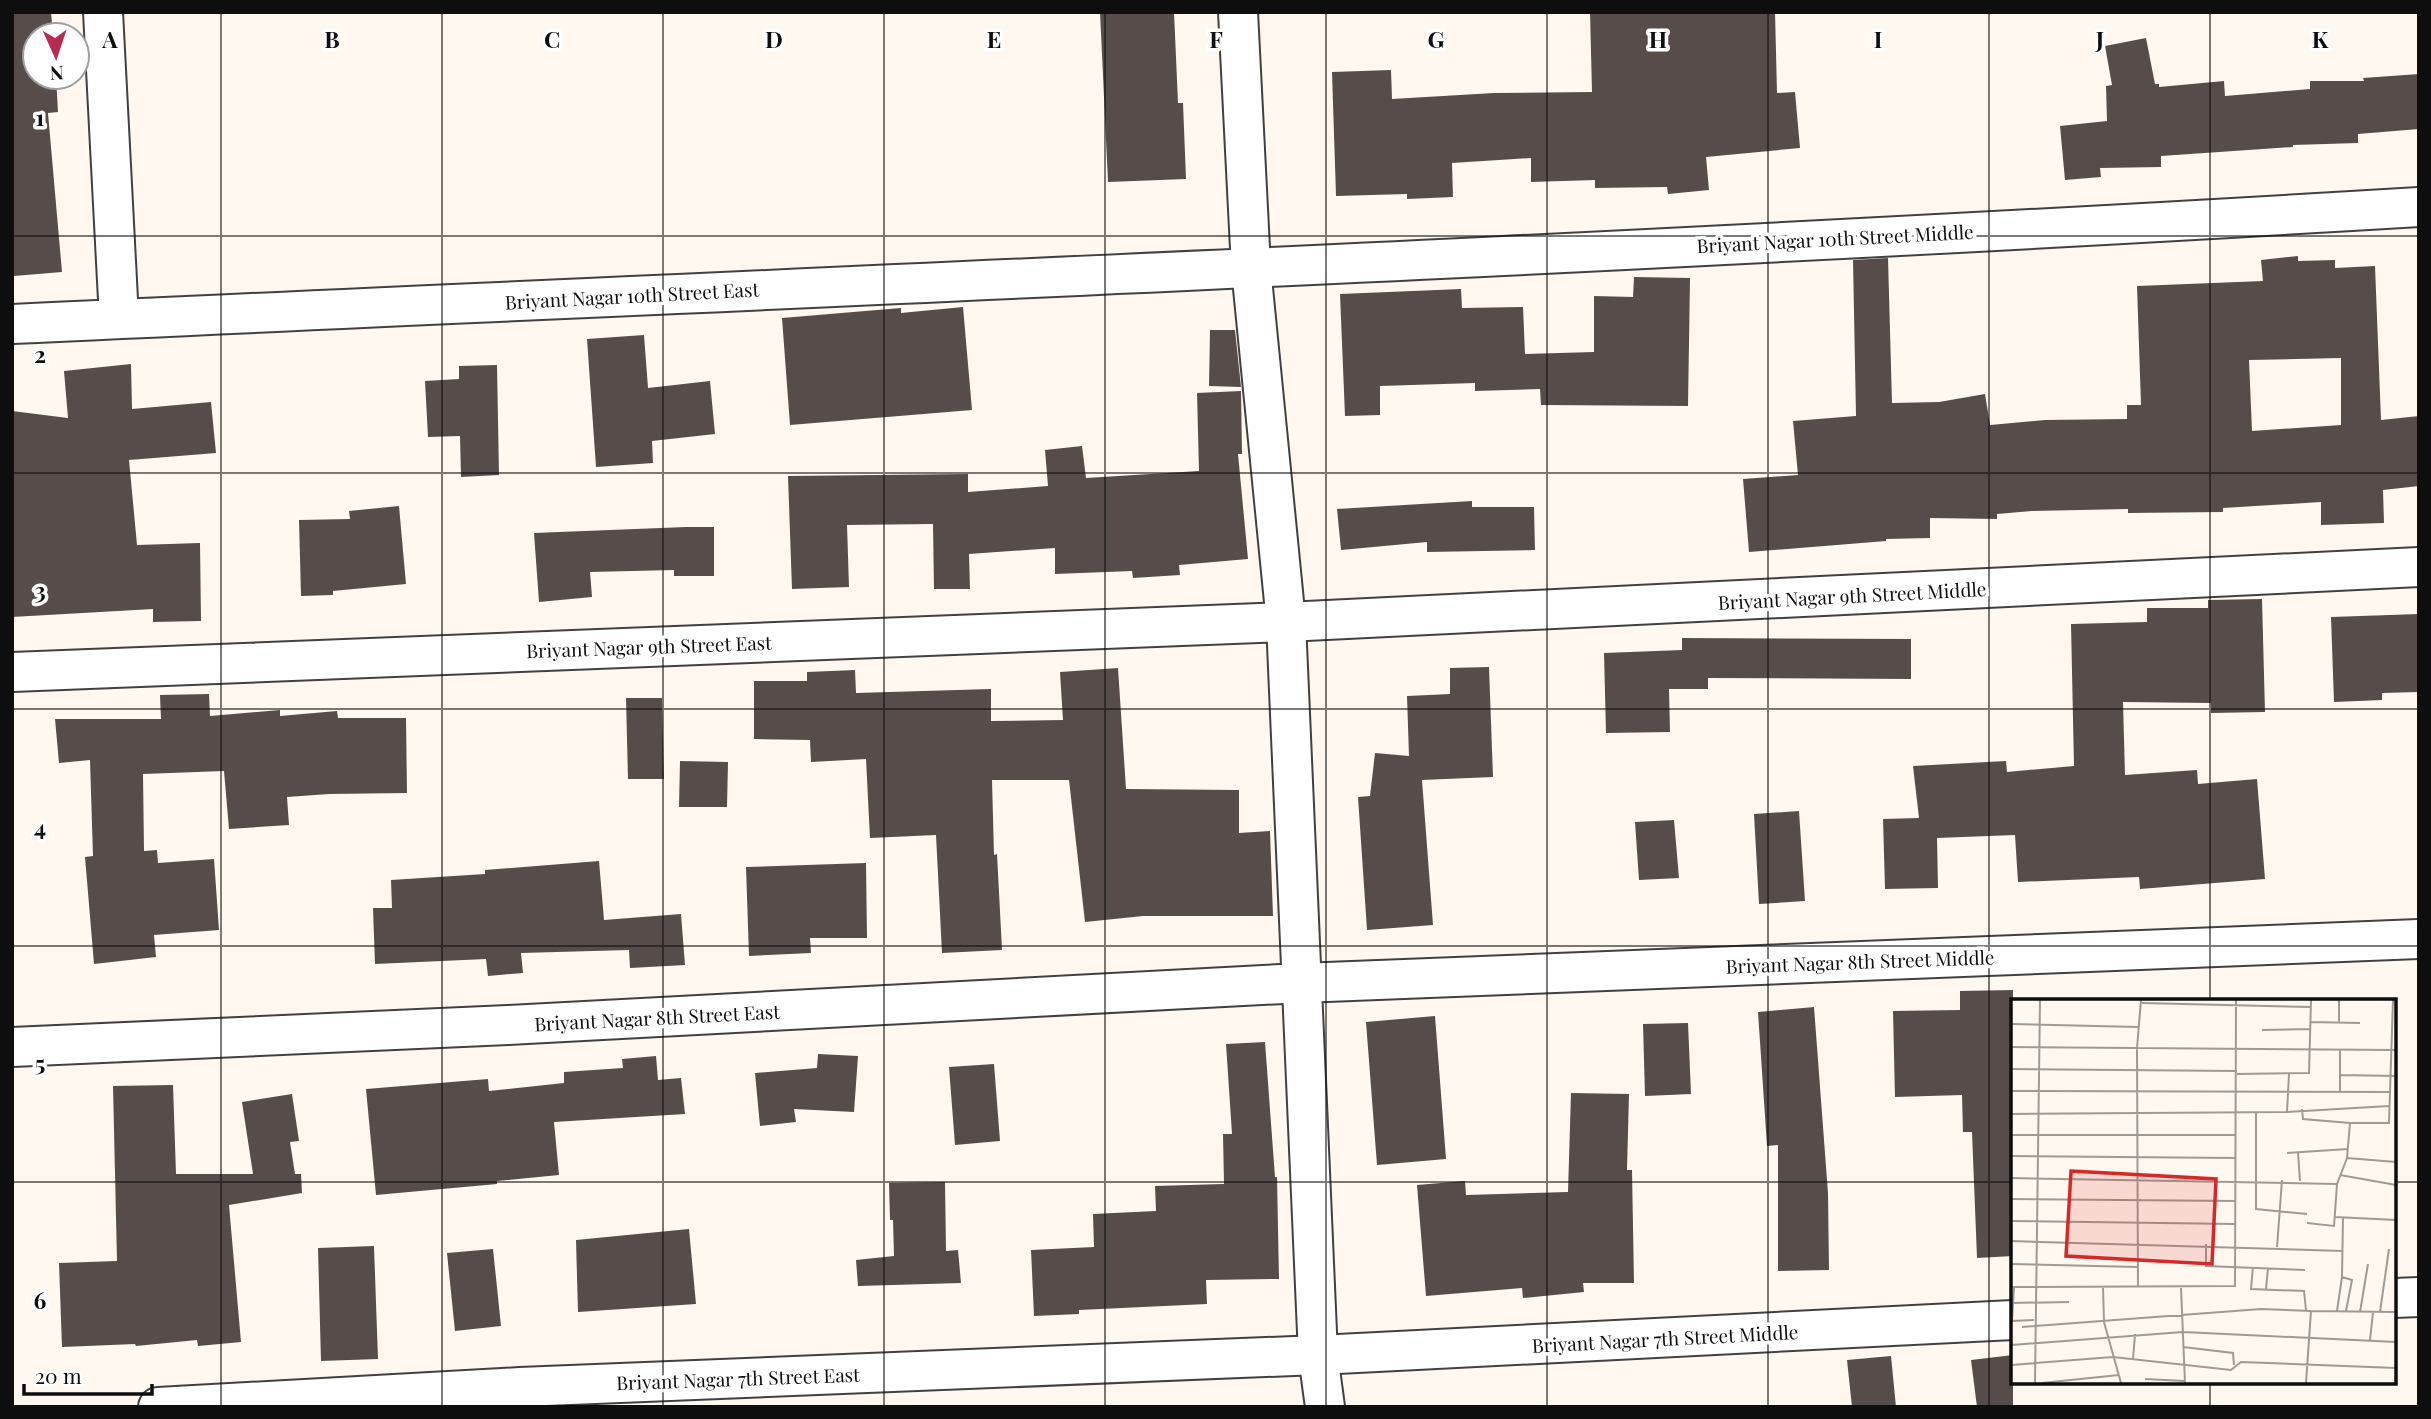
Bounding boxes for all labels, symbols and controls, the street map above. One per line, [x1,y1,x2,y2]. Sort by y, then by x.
north arrow [21,21,91,91]
text: A [101,23,118,54]
text: B [324,23,340,54]
text: C [544,23,560,54]
text: D [765,23,783,54]
text: E [987,23,1001,54]
text: F [1209,23,1223,54]
text: G [1428,23,1445,54]
text: H [1649,23,1667,54]
text: I [1874,23,1882,54]
text: J [2095,23,2104,54]
text: K [2312,23,2329,54]
text: N [49,61,64,87]
text: 1 [36,101,45,132]
street label: Briyant Nagar 10th Street Middle [1696,218,1974,258]
street label: Briyant Nagar 10th Street East [504,275,760,315]
text: 2 [34,338,46,369]
text: 3 [34,574,46,605]
street label: Briyant Nagar 9th Street Middle [1717,575,1987,615]
street label: Briyant Nagar 9th Street East [526,629,773,663]
text: 4 [34,811,46,842]
street label: Briyant Nagar 8th Street Middle [1725,943,1995,979]
street label: Briyant Nagar 8th Street East [534,998,781,1036]
inset map [2011,999,2396,1384]
text: 5 [35,1047,45,1078]
text: 6 [34,1284,47,1315]
street label: Briyant Nagar 7th Street Middle [1531,1318,1799,1358]
scale bar [24,1352,152,1396]
text: 20 m [35,1361,82,1389]
street label: Briyant Nagar 7th Street East [616,1361,861,1395]

